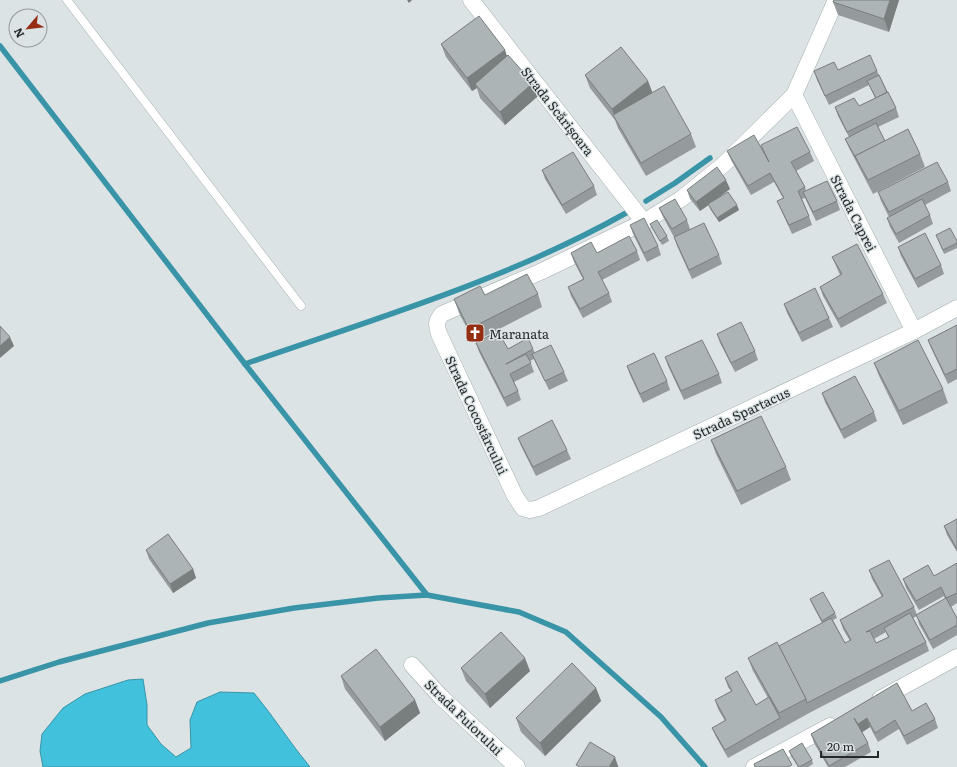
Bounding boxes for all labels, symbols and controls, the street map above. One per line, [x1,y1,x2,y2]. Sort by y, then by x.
north arrow [8,8,48,48]
text: N [9,25,28,41]
street label: Strada Scărișoara [517,62,599,160]
street label: Strada Caprei [826,171,882,255]
church icon: Maranata [464,322,486,344]
place label: Maranata [489,324,549,343]
street label: Strada Cocostârcului [441,353,513,478]
street label: Strada Spartacus [690,382,793,444]
street label: Strada Fuiorului [421,675,508,760]
scale bar [821,733,878,759]
text: 20 m [827,737,854,755]

